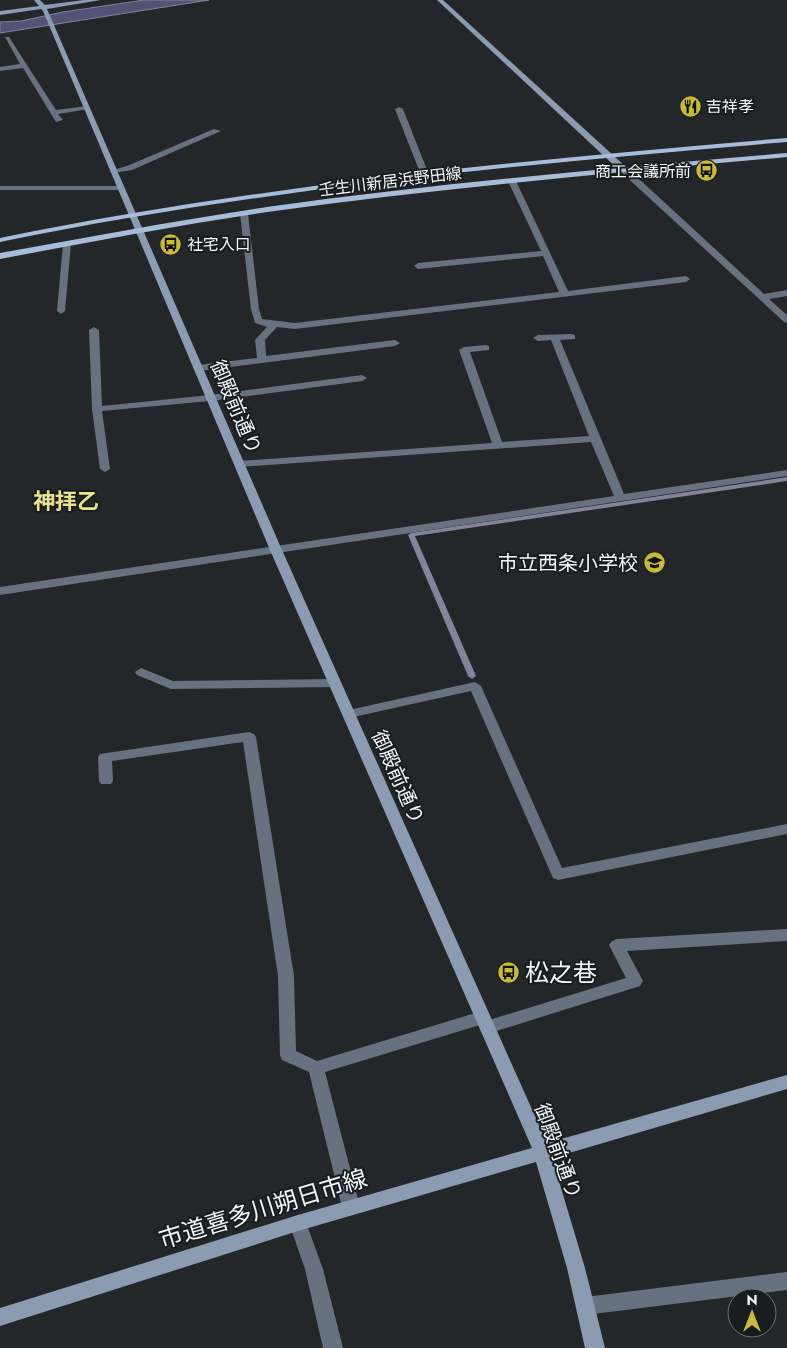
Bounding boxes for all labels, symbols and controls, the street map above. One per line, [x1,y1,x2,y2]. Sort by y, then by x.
restaurant icon: 吉祥孝 [678,94,702,118]
place label: 吉祥孝 [706,95,754,118]
bus stop icon: 商工会議所前 [695,159,719,183]
place label: 商工会議所前 [595,160,691,183]
street label: 壬生川新居浜野田線 [317,161,463,202]
bus stop icon: 社宅入口 [159,232,183,256]
place label: 社宅入口 [187,233,251,256]
street label: 御殿前通り [203,356,268,459]
district label: 神拝乙 [33,485,99,517]
place label: 市立西条小学校 [498,549,638,578]
school or university icon: 市立西条小学校 [642,551,666,575]
street label: 御殿前通り [364,726,431,829]
place label: 松之巷 [525,955,597,990]
bus stop icon: 松之巷 [497,961,521,985]
street label: 御殿前通り [527,1099,588,1203]
street label: 市道喜多川朔日市線 [154,1160,371,1257]
north arrow [727,1288,777,1338]
text: N [746,1290,758,1310]

